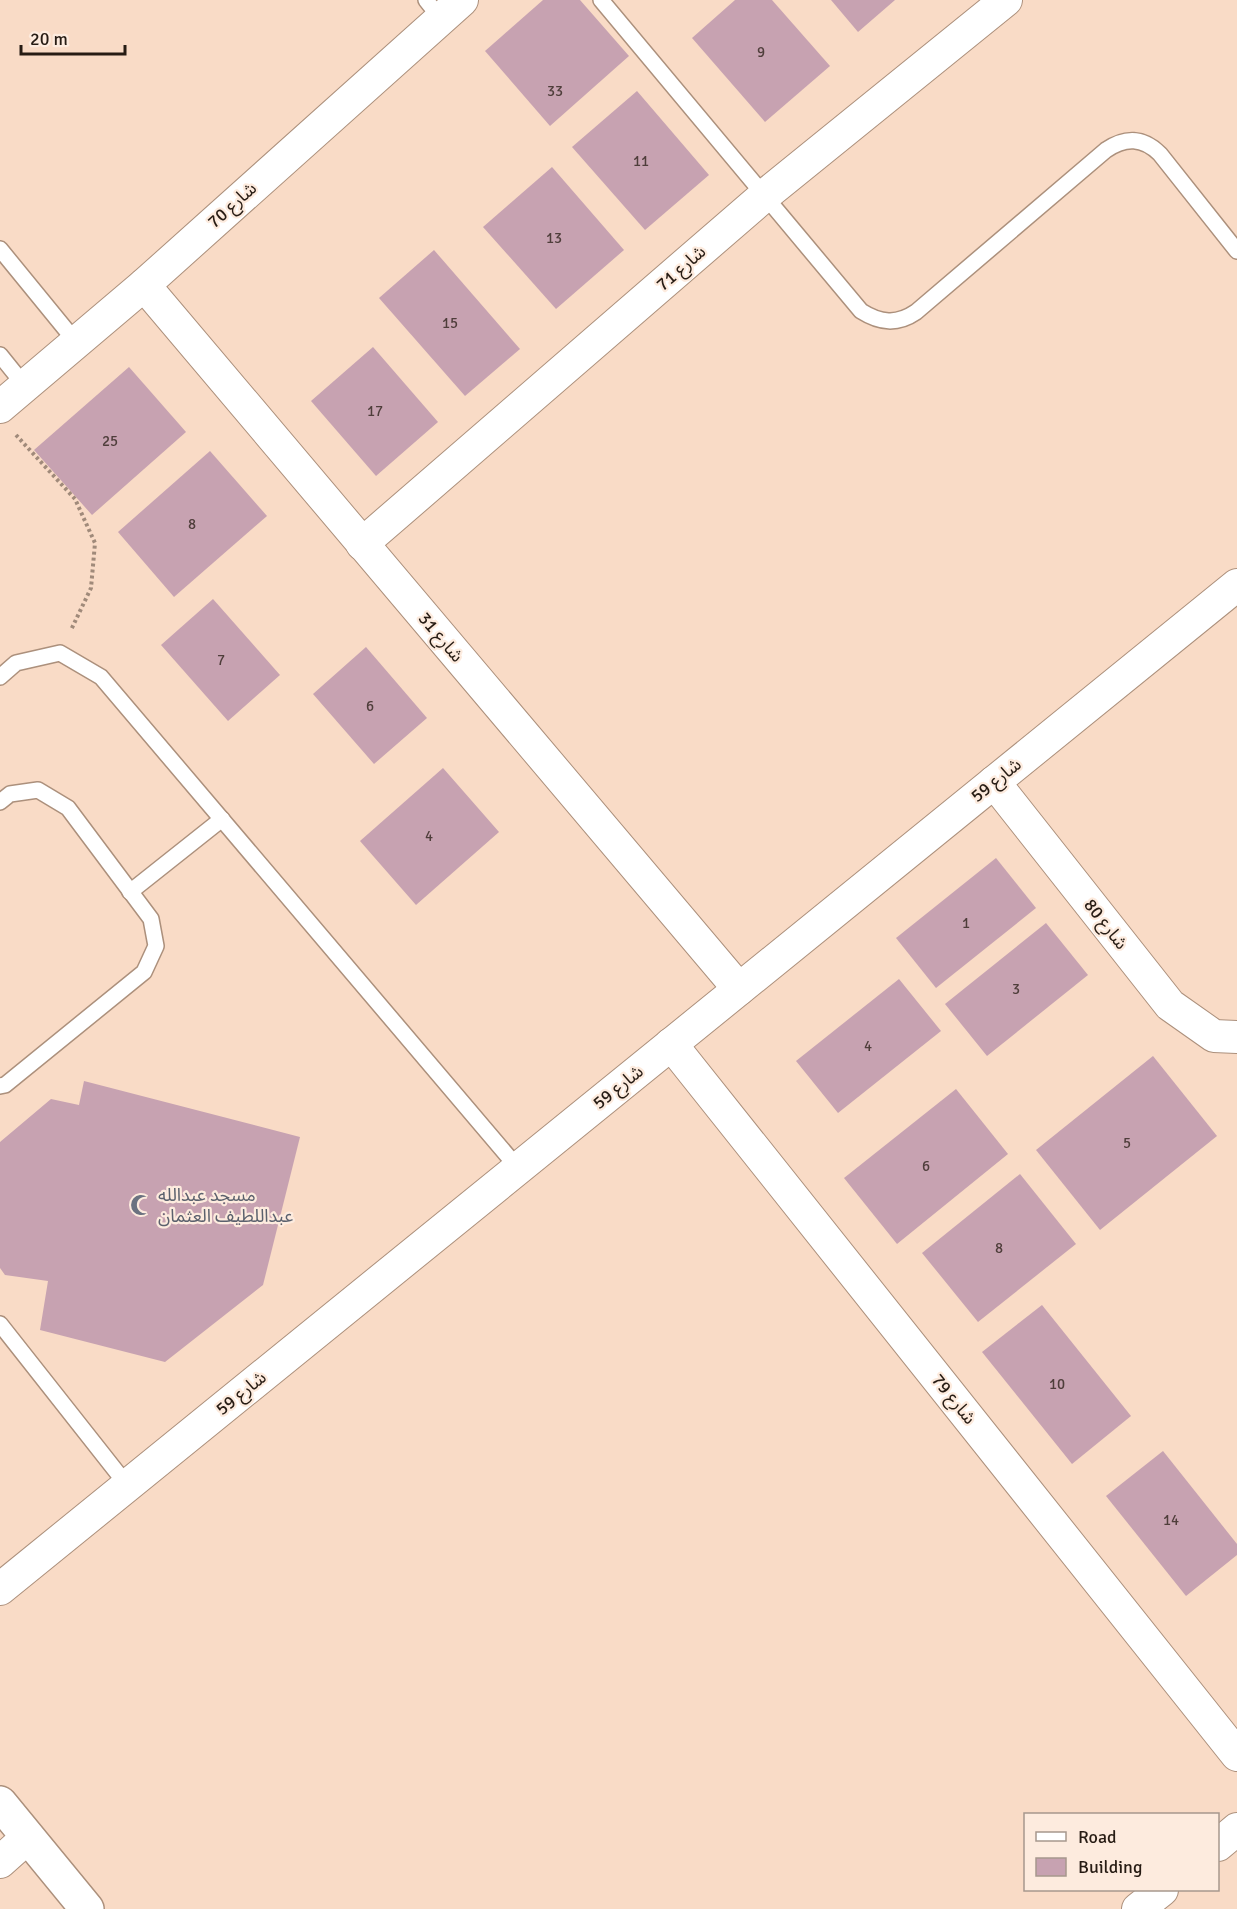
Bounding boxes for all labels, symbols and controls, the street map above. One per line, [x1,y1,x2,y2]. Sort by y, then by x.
scale bar [21,18,124,56]
text: 20 m [30,28,68,50]
house number: 9 [757,43,765,61]
house number: 33 [547,82,563,100]
house number: 11 [633,152,649,170]
street label: شارع 70 [203,177,263,235]
house number: 13 [546,229,562,247]
street label: شارع 71 [652,241,712,298]
house number: 15 [442,314,458,332]
house number: 17 [367,402,383,420]
house number: 25 [102,432,118,450]
house number: 8 [188,515,196,533]
street label: شارع 31 [411,608,468,668]
house number: 7 [217,651,225,669]
house number: 6 [366,697,374,715]
street label: شارع 59 [966,753,1028,809]
house number: 4 [425,827,433,845]
street label: شارع 80 [1077,894,1133,956]
house number: 1 [962,914,970,932]
house number: 3 [1012,980,1020,998]
house number: 4 [864,1037,872,1055]
street label: شارع 59 [588,1060,650,1116]
house number: 5 [1123,1134,1131,1152]
house number: 6 [922,1157,930,1175]
place label: مسجد عبدالله عبداللطيف العثمان [158,1184,293,1227]
mosque icon: مسجد عبدالله عبداللطيف العثمان [129,1193,153,1217]
house number: 8 [995,1239,1003,1257]
street label: شارع 59 [211,1366,273,1422]
street label: شارع 79 [925,1369,981,1431]
house number: 10 [1049,1375,1065,1393]
house number: 14 [1163,1511,1179,1529]
legend [1024,1813,1219,1891]
text: Road [1078,1826,1117,1848]
text: Building [1078,1856,1142,1878]

